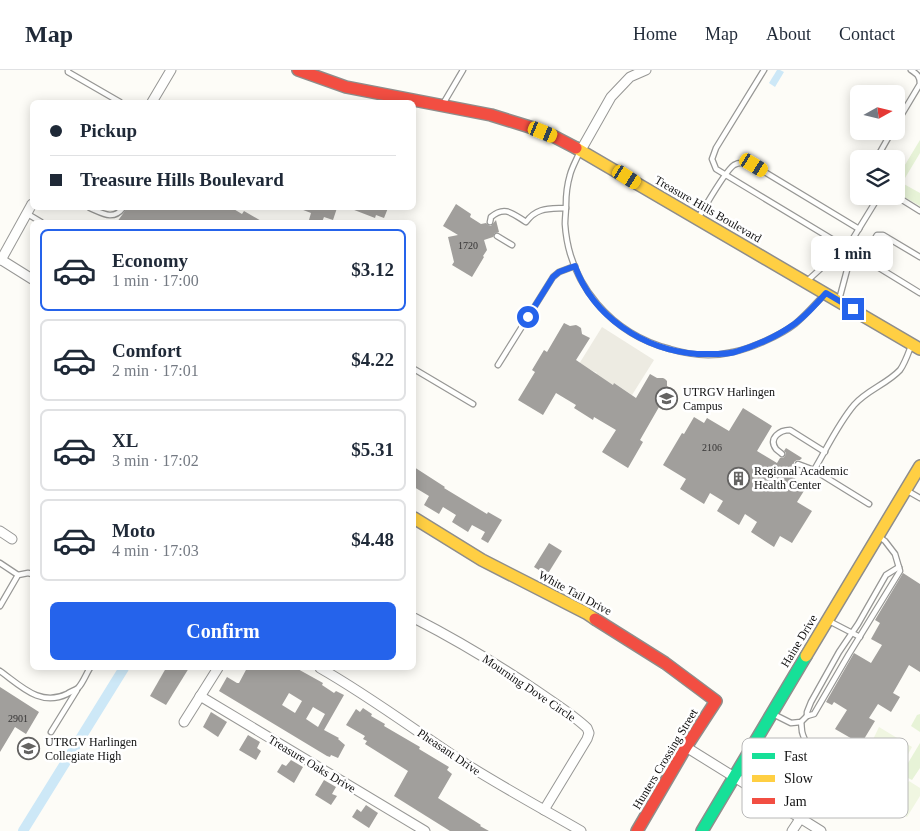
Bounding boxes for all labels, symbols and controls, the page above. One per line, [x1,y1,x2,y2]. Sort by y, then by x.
text: Map [25,21,73,47]
text: Home [633,24,677,44]
text: Map [705,24,738,44]
text: About [766,24,811,44]
text: Contact [839,24,895,44]
north arrow [850,85,905,140]
map controls [850,85,905,205]
car [526,119,559,145]
text: Pickup [80,120,137,141]
button: layers [850,150,905,205]
car [737,151,770,179]
car [610,163,643,191]
text: Treasure Hills Boulevard [80,169,284,190]
street label: Treasure Hills Boulevard [652,173,764,245]
callout: 1 min [812,236,894,272]
house number: 1720 [458,240,478,251]
text: 1 min [833,245,871,262]
icon: car [52,248,97,293]
text: Economy [112,250,188,271]
text: $3.12 [351,259,394,280]
text: 1 min · 17:00 [112,272,199,289]
route end [842,298,864,320]
route start [517,306,539,328]
icon: car [52,338,97,383]
text: Comfort [112,340,182,361]
text: $4.22 [351,349,394,370]
text: 2 min · 17:01 [112,362,199,379]
place label: UTRGV Harlingen Campus [683,385,775,413]
school or university icon: UTRGV Harlingen Campus [655,387,679,411]
icon: car [52,428,97,473]
text: XL [112,430,138,451]
text: $5.31 [351,439,394,460]
house number: 2106 [702,442,722,453]
text: 3 min · 17:02 [112,452,199,469]
place label: Regional Academic Health Center [754,464,848,492]
building icon: Regional Academic Health Center [726,466,750,490]
icon: car [52,518,97,563]
text: Moto [112,520,155,541]
text: $4.48 [351,529,394,550]
text: 4 min · 17:03 [112,542,199,559]
street label: White Tail Drive [536,568,614,618]
button: Confirm [50,602,396,660]
street label: Haine Drive [778,612,820,670]
street label: Mourning Dove Circle [480,652,578,724]
street label: Hunters Crossing Street [629,706,701,812]
house number: 2901 [8,713,28,724]
street label: Pheasant Drive [415,726,483,778]
street label: Treasure Oaks Drive [266,732,358,796]
place label: UTRGV Harlingen Collegiate High [45,735,137,763]
school or university icon: UTRGV Harlingen Collegiate High [17,737,41,761]
legend [742,738,908,818]
text: Fast [784,749,807,764]
text: Slow [784,771,814,786]
text: Jam [784,794,807,809]

